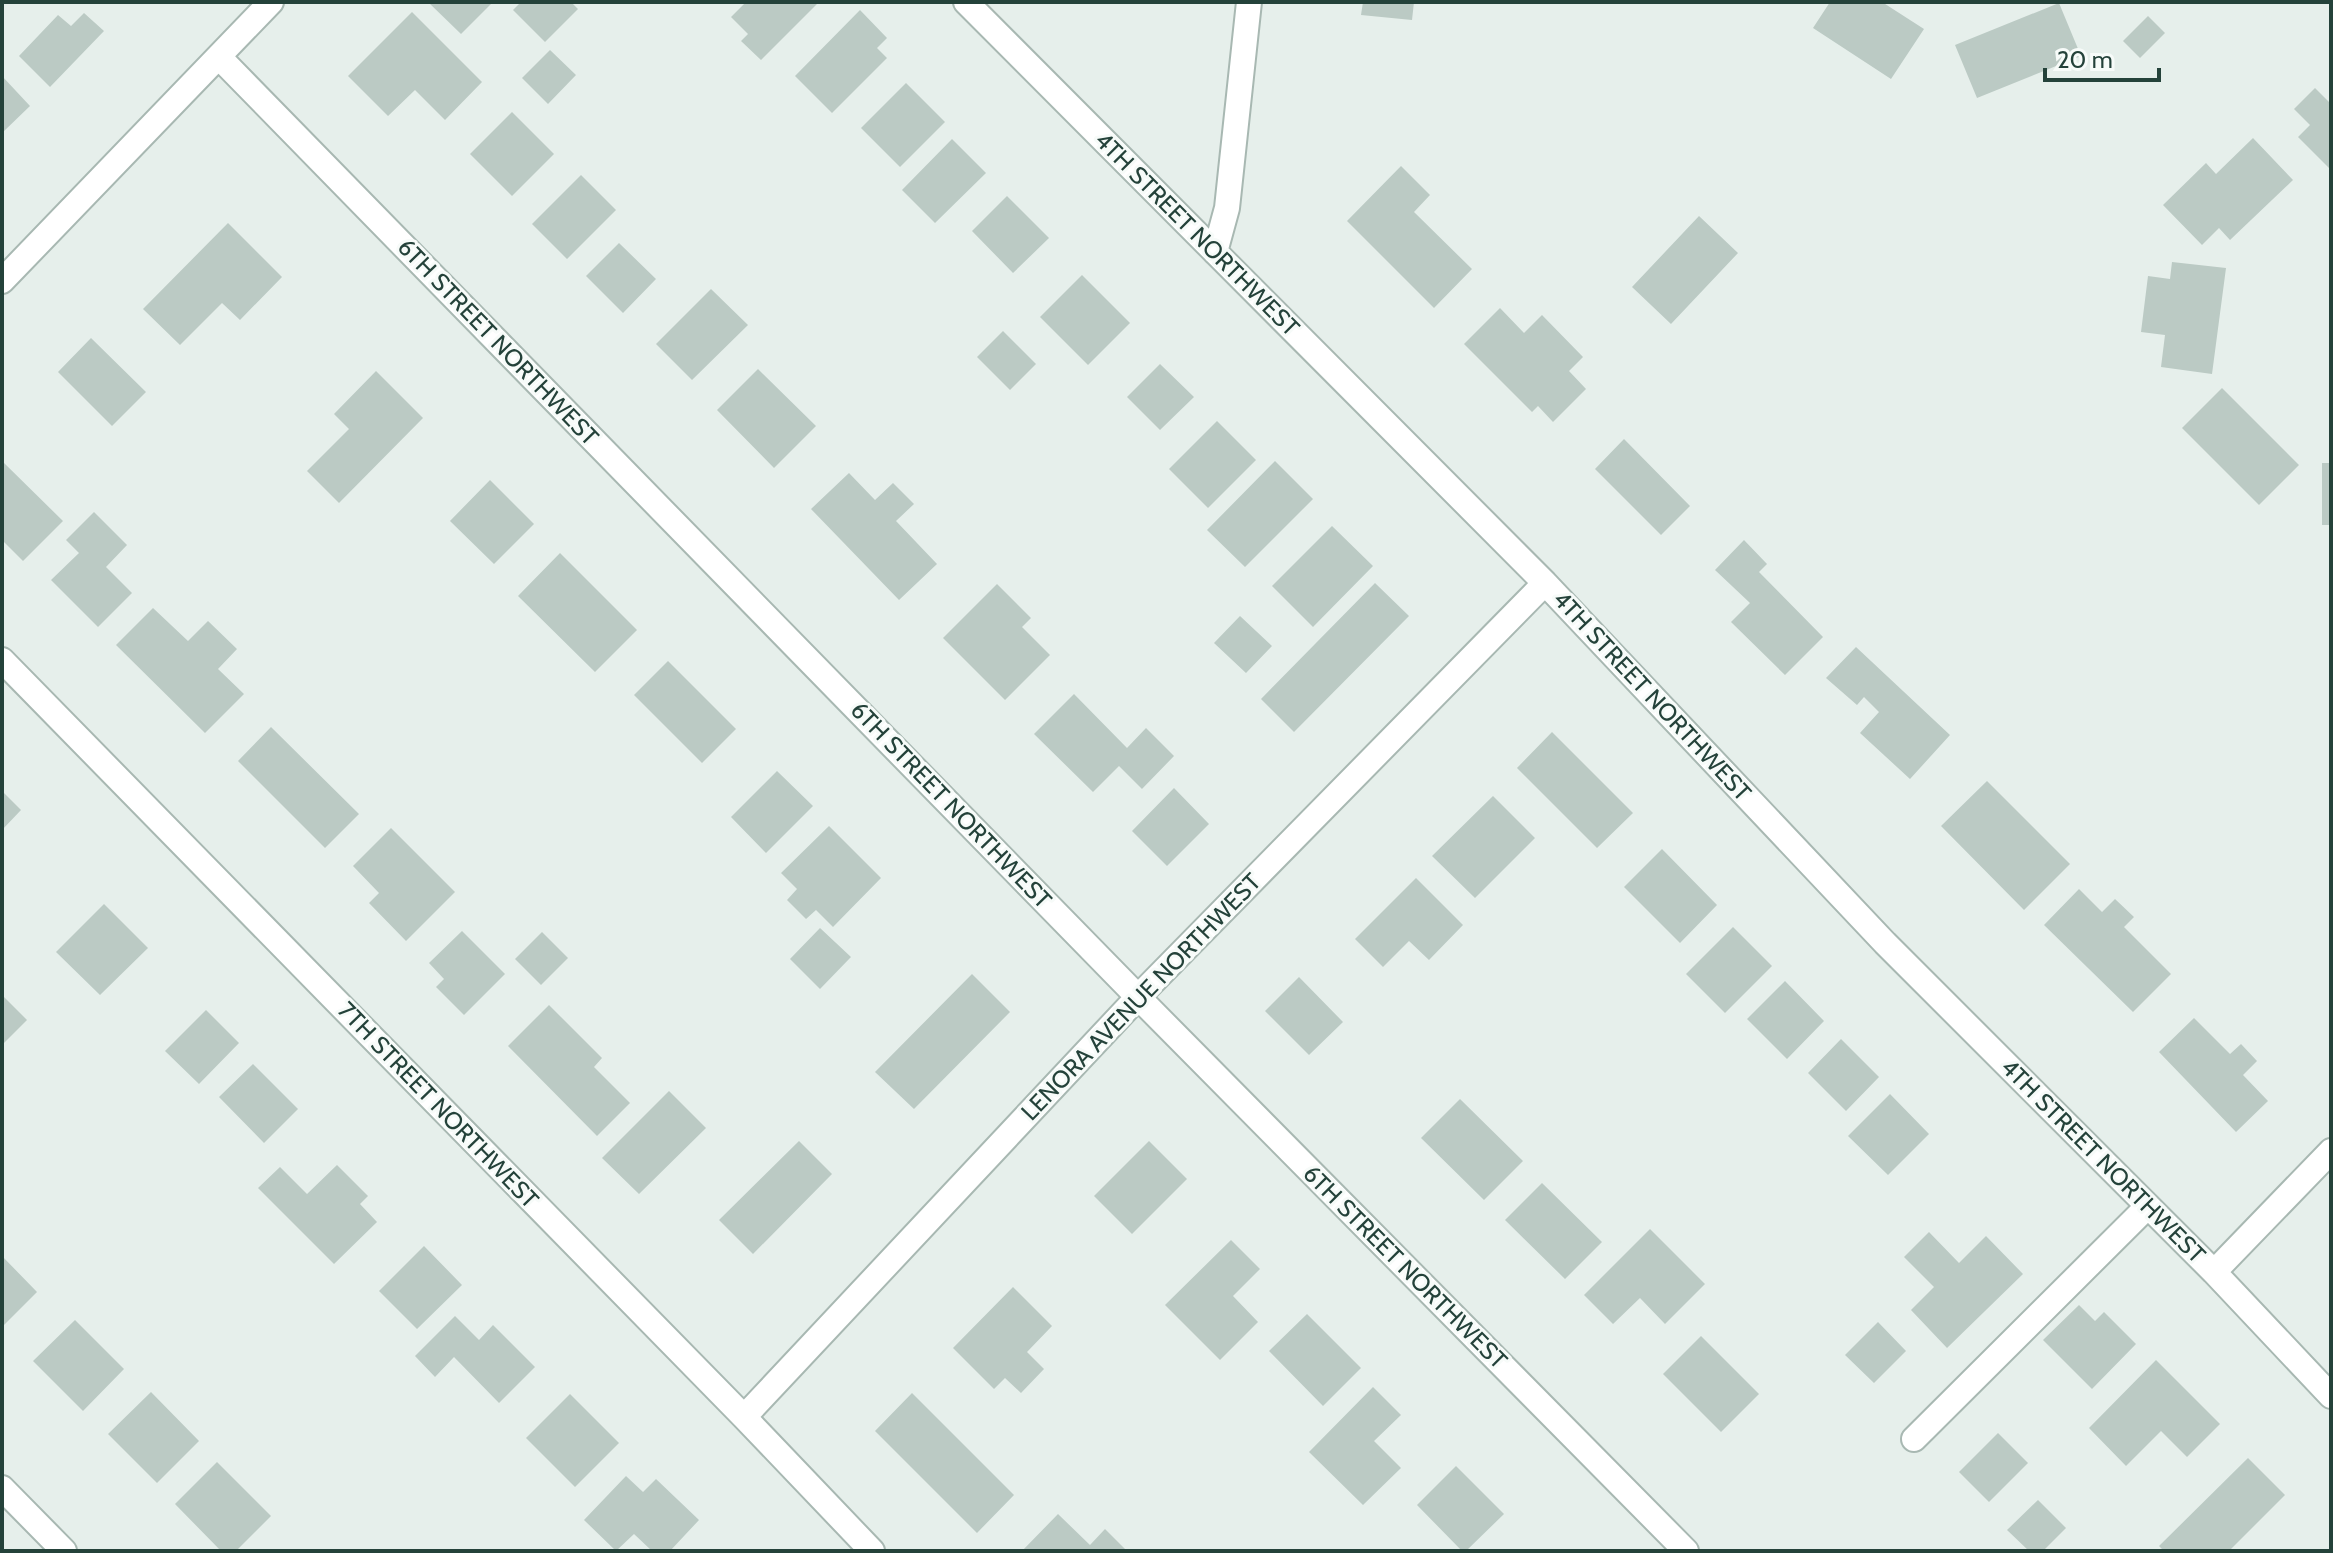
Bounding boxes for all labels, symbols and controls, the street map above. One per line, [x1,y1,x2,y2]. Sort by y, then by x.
scale bar [2045,32,2159,82]
text: 20 m [2057,45,2113,74]
street label: 4TH STREET NORTHWEST [1089,126,1306,342]
street label: 6TH STREET NORTHWEST [392,232,605,451]
street label: 4TH STREET NORTHWEST [1547,585,1757,807]
street label: 6TH STREET NORTHWEST [845,695,1058,914]
street label: LENORA AVENUE NORTHWEST [1015,867,1267,1126]
street label: 7TH STREET NORTHWEST [332,995,545,1214]
street label: 4TH STREET NORTHWEST [1995,1053,2212,1269]
street label: 6TH STREET NORTHWEST [1297,1159,1513,1375]

